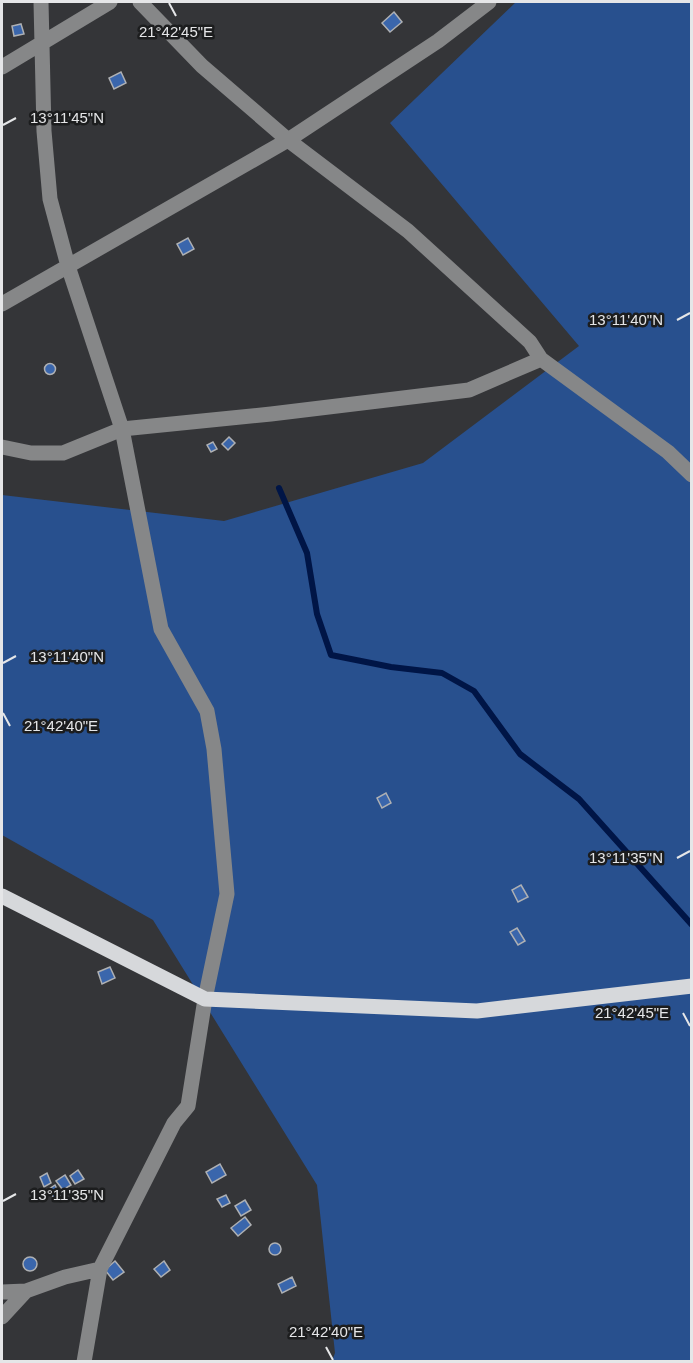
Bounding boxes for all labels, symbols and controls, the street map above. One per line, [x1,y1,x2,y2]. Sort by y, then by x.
text: 21°42'45"E [139,23,213,40]
text: 13°11'45"N [30,109,104,126]
text: 13°11'40"N [589,311,663,328]
text: 13°11'40"N [30,648,104,665]
text: 21°42'40"E [24,717,98,734]
text: 13°11'35"N [589,849,663,866]
text: 21°42'45"E [595,1004,669,1021]
text: 13°11'35"N [30,1186,104,1203]
text: 21°42'40"E [289,1323,363,1340]

